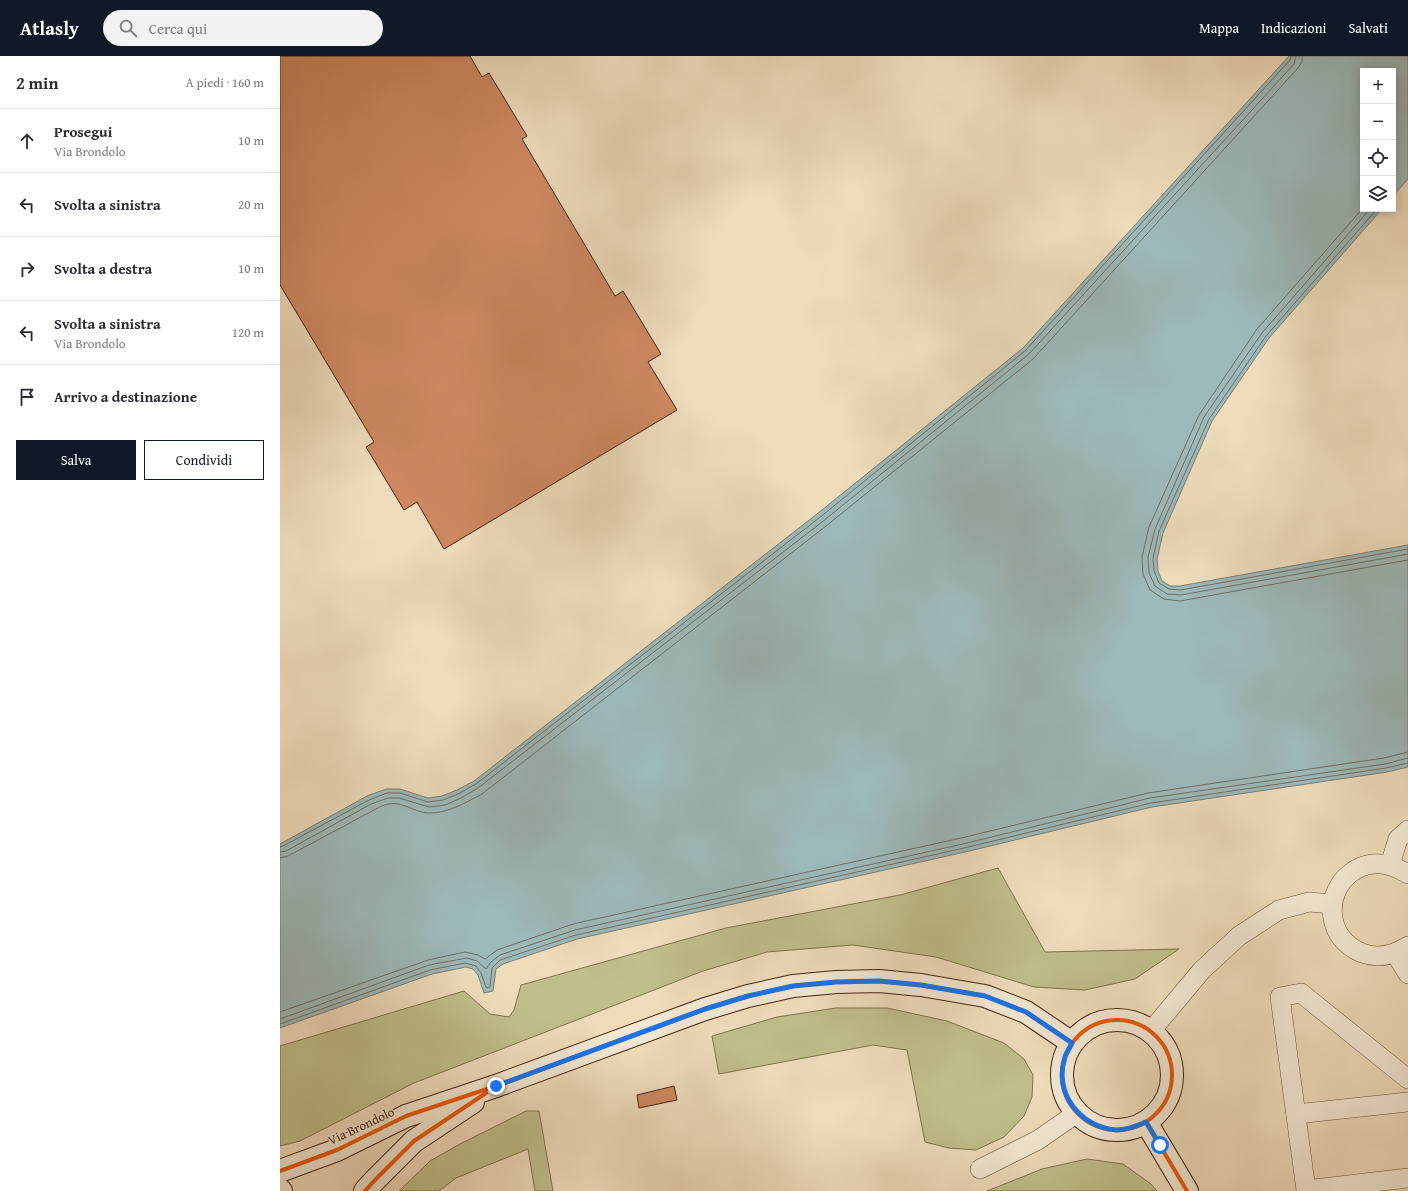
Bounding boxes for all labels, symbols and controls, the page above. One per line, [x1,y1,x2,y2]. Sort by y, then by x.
search box [103,10,383,46]
text: Atlasly [20,14,79,42]
icon: search [117,17,139,39]
text: Cerca qui [149,18,207,39]
text: Mappa [1199,18,1239,38]
text: Indicazioni [1261,18,1326,38]
text: Salvati [1348,18,1388,38]
map controls [1360,68,1396,212]
button: + [1360,68,1396,104]
text: 2 min [16,70,58,95]
text: A piedi · 160 m [186,73,264,92]
button: − [1360,104,1396,140]
text: Prosegui [54,121,112,142]
icon: ahead [16,130,38,152]
text: 10 m [238,131,264,150]
button: locate [1360,140,1396,176]
text: Via Brondolo [54,142,126,161]
button: layers [1360,176,1396,212]
icon: left [16,194,38,216]
text: Svolta a sinistra [54,194,161,215]
text: 20 m [238,195,264,214]
icon: right [16,258,38,280]
text: Svolta a destra [54,258,152,279]
text: 10 m [238,259,264,278]
text: Svolta a sinistra [54,313,161,334]
icon: left [16,322,38,344]
text: 120 m [232,323,264,342]
text: Via Brondolo [54,334,126,353]
icon: arrive [16,386,38,408]
text: Arrivo a destinazione [54,386,197,407]
button: Salva [16,440,136,480]
button: Condividi [144,440,264,480]
route end [487,1077,505,1095]
street label: Via Brondolo [325,1102,398,1150]
route start [1151,1136,1169,1154]

